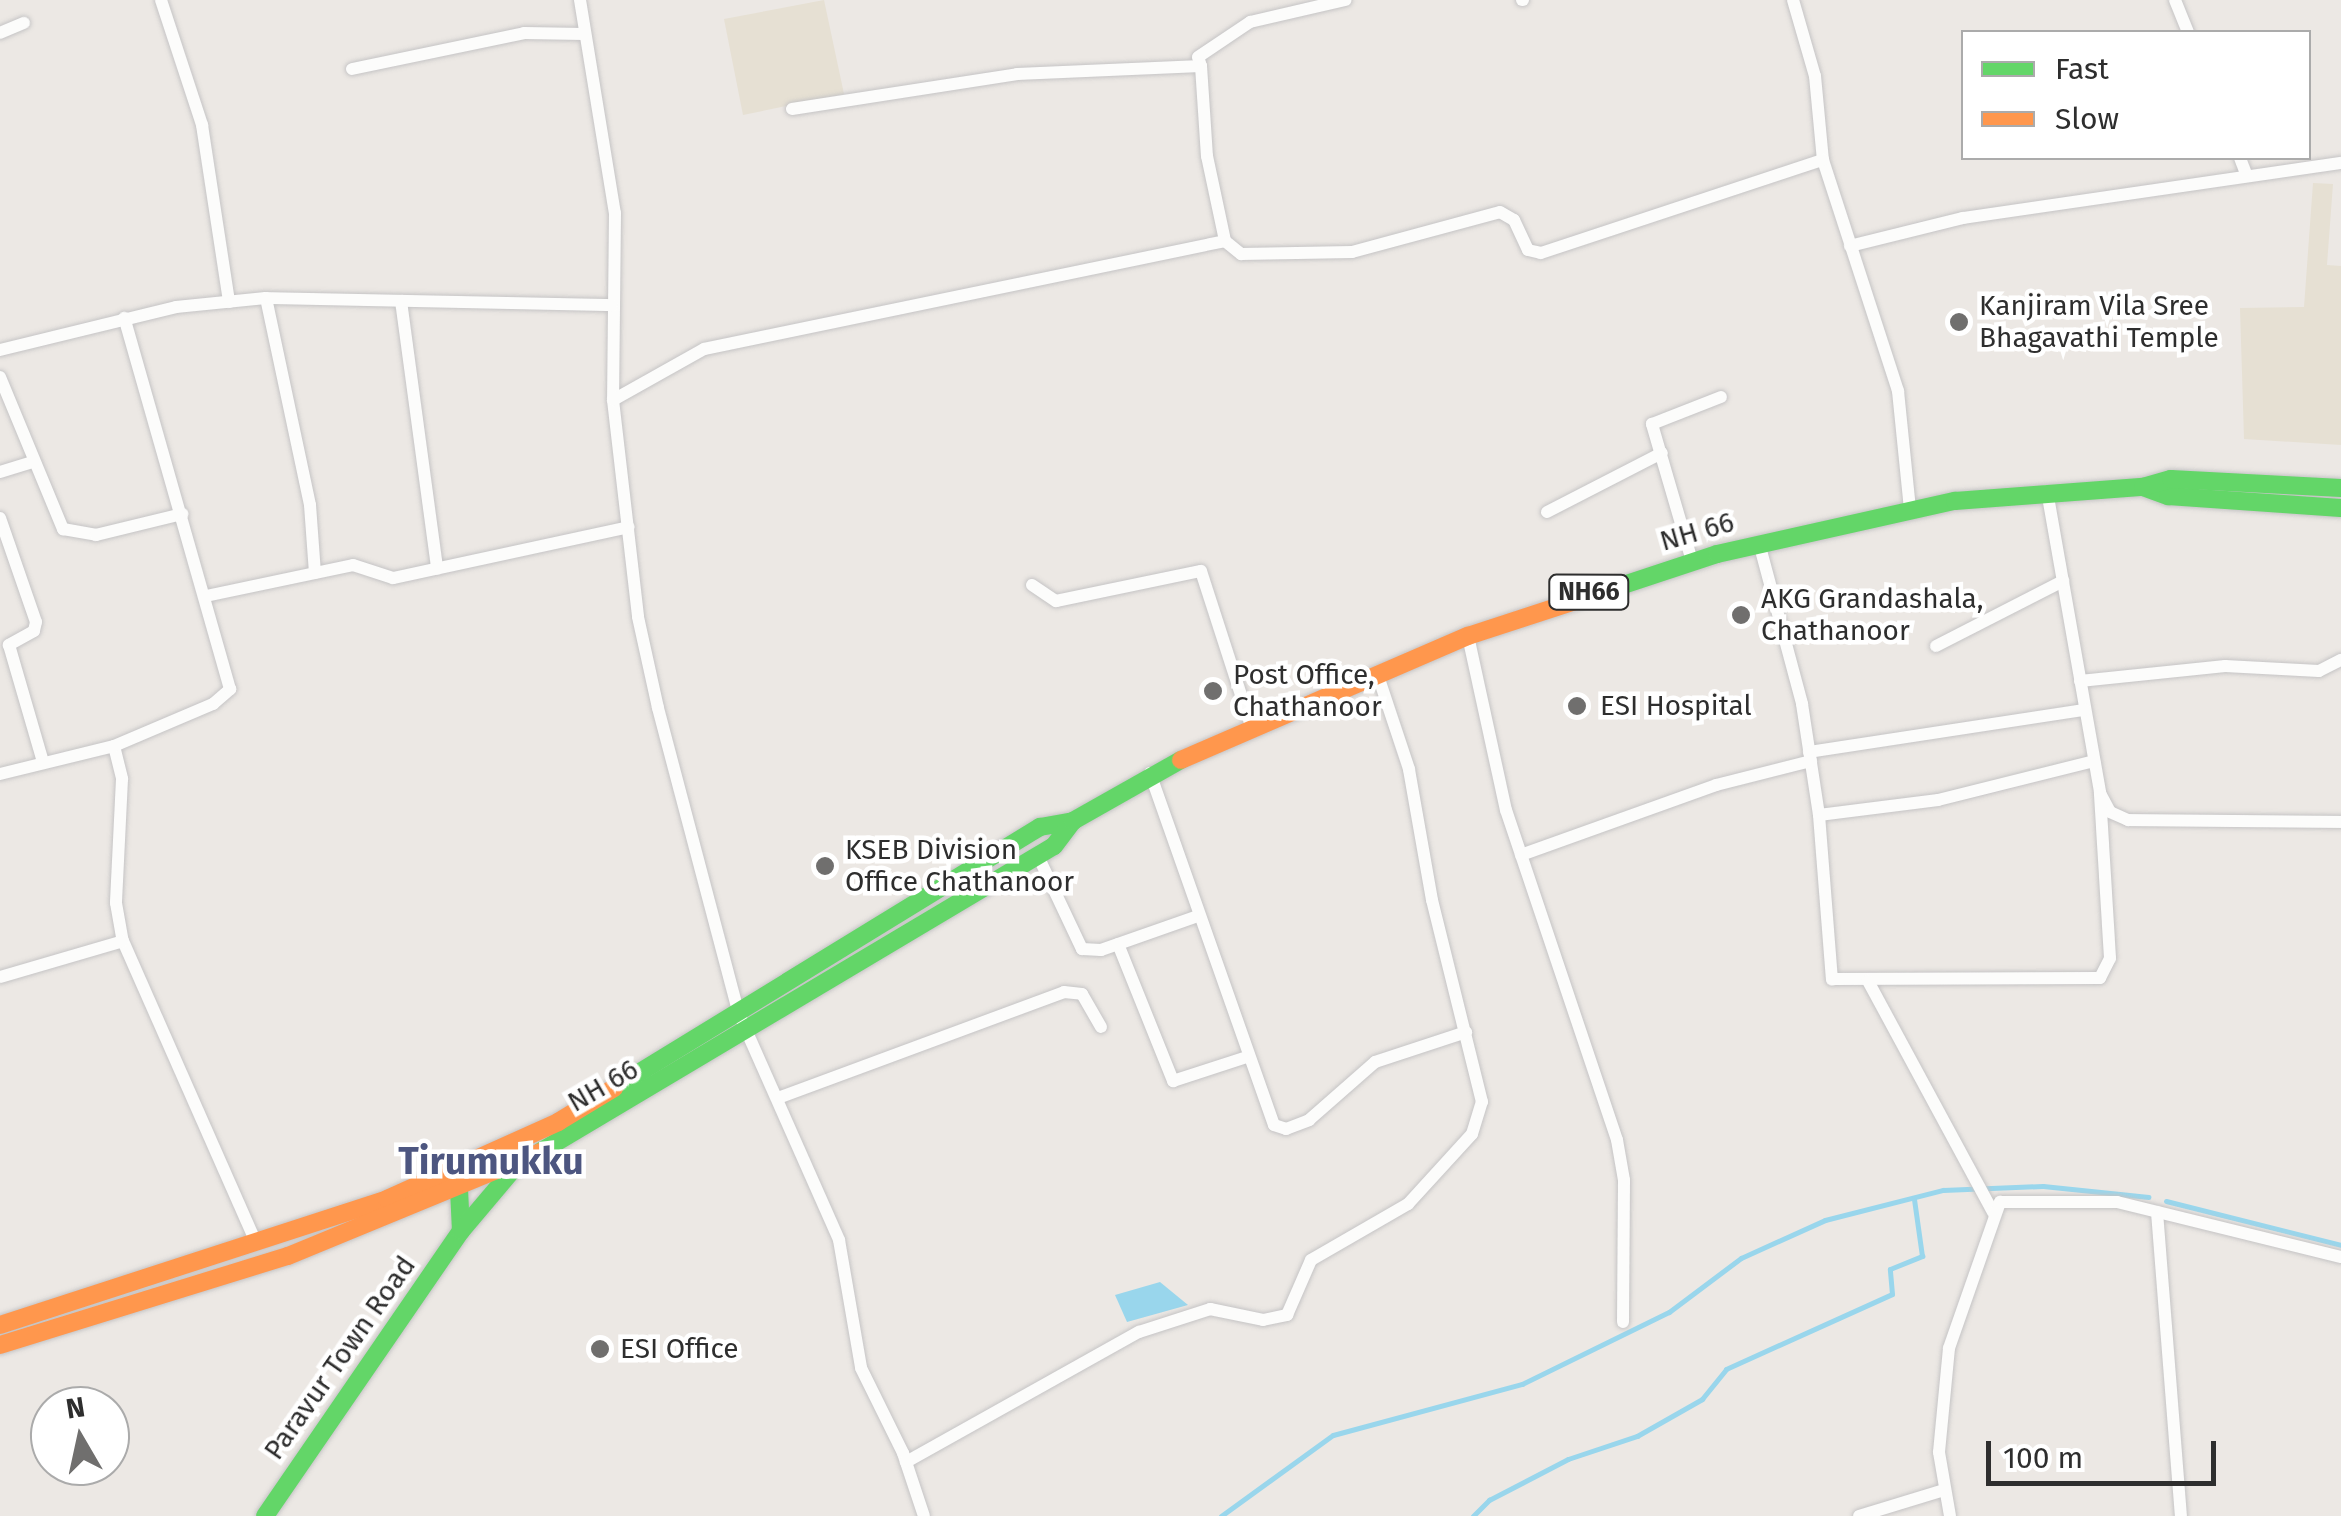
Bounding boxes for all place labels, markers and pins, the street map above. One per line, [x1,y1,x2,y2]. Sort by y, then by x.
place label: Kanjiram Vila Sree Bhagavathi Temple [1979,289,2219,355]
marker: Kanjiram Vila Sree Bhagavathi Temple [1948,311,1970,333]
place label: AKG Grandashala, Chathanoor [1761,582,1984,648]
marker: AKG Grandashala, Chathanoor [1730,604,1752,626]
place label: Post Office, Chathanoor [1233,658,1382,724]
marker: Post Office, Chathanoor [1202,680,1224,702]
place label: ESI Hospital [1600,689,1752,723]
marker: ESI Hospital [1564,693,1590,719]
place label: KSEB Division Office Chathanoor [845,833,1074,899]
marker: KSEB Division Office Chathanoor [814,855,836,877]
place label: ESI Office [620,1332,739,1366]
marker: ESI Office [589,1338,611,1360]

